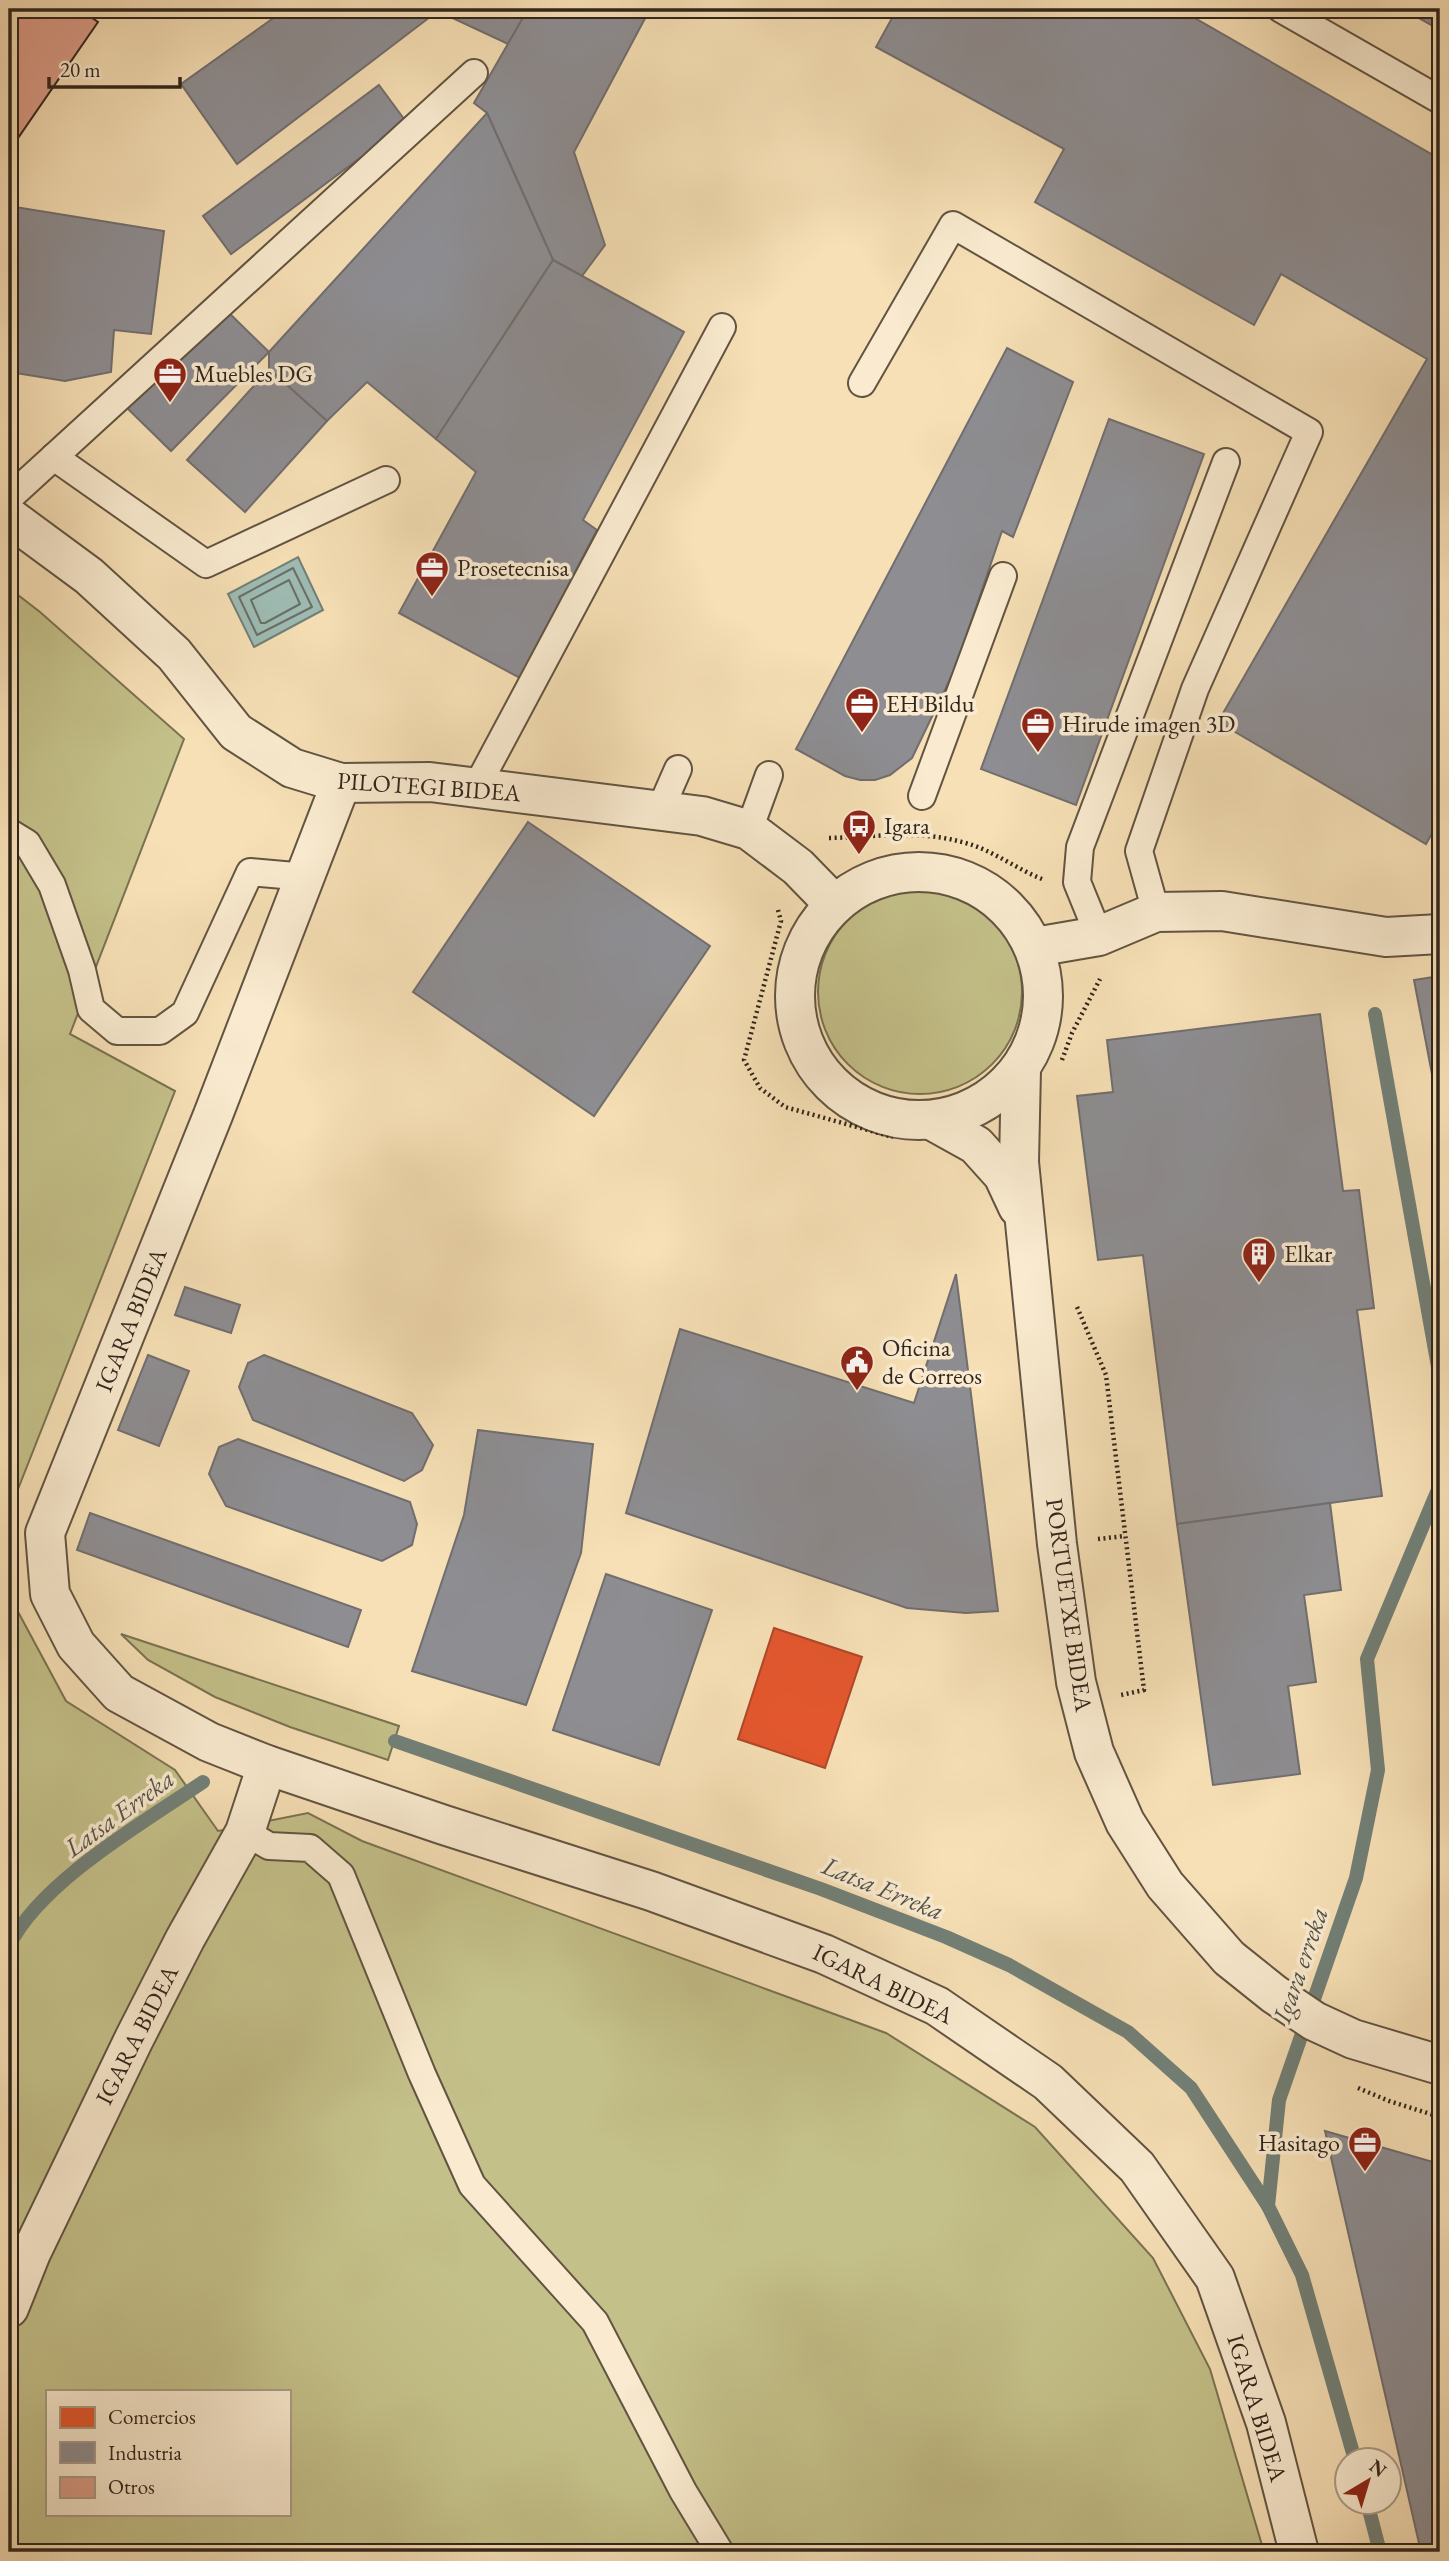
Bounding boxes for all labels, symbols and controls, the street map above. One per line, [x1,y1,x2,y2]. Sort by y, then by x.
scale bar [49,46,180,90]
text: 20 m [60,56,101,83]
office icon: Muebles DG [151,355,189,404]
place label: Muebles DG [194,358,313,389]
office icon: Prosetecnisa [413,549,451,598]
place label: Prosetecnisa [457,552,570,583]
office icon: EH Bildu [843,685,881,734]
place label: EH Bildu [886,688,975,719]
office icon: Hirude imagen 3D [1019,705,1057,754]
place label: Hirude imagen 3D [1062,708,1235,739]
street label: PILOTEGI BIDEA [336,765,522,808]
bus stop icon: Igara [840,807,878,856]
place label: Igara [884,810,930,841]
building icon: Elkar [1240,1235,1278,1284]
place label: Elkar [1284,1238,1332,1269]
street label: IGARA BIDEA [88,1243,174,1396]
place label: Oficina de Correos [882,1332,982,1391]
public building icon: Oficina de Correos [838,1343,876,1392]
street label: PORTUETXE BIDEA [1039,1496,1100,1714]
water label: Latsa Erreka [56,1762,181,1865]
water label: Latsa Erreka [816,1848,949,1928]
water label: Igara erreka [1264,1903,1336,2028]
street label: IGARA BIDEA [808,1936,959,2031]
street label: IGARA BIDEA [88,1960,185,2110]
office icon: Hasitago [1346,2124,1384,2173]
place label: Hasitago [1258,2127,1340,2158]
street label: IGARA BIDEA [1220,2331,1295,2486]
legend [46,2390,290,2516]
text: Comercios [108,2403,196,2430]
text: Industria [108,2439,182,2466]
north arrow [1334,2446,1404,2516]
text: N [1364,2453,1392,2483]
text: Otros [108,2473,155,2500]

